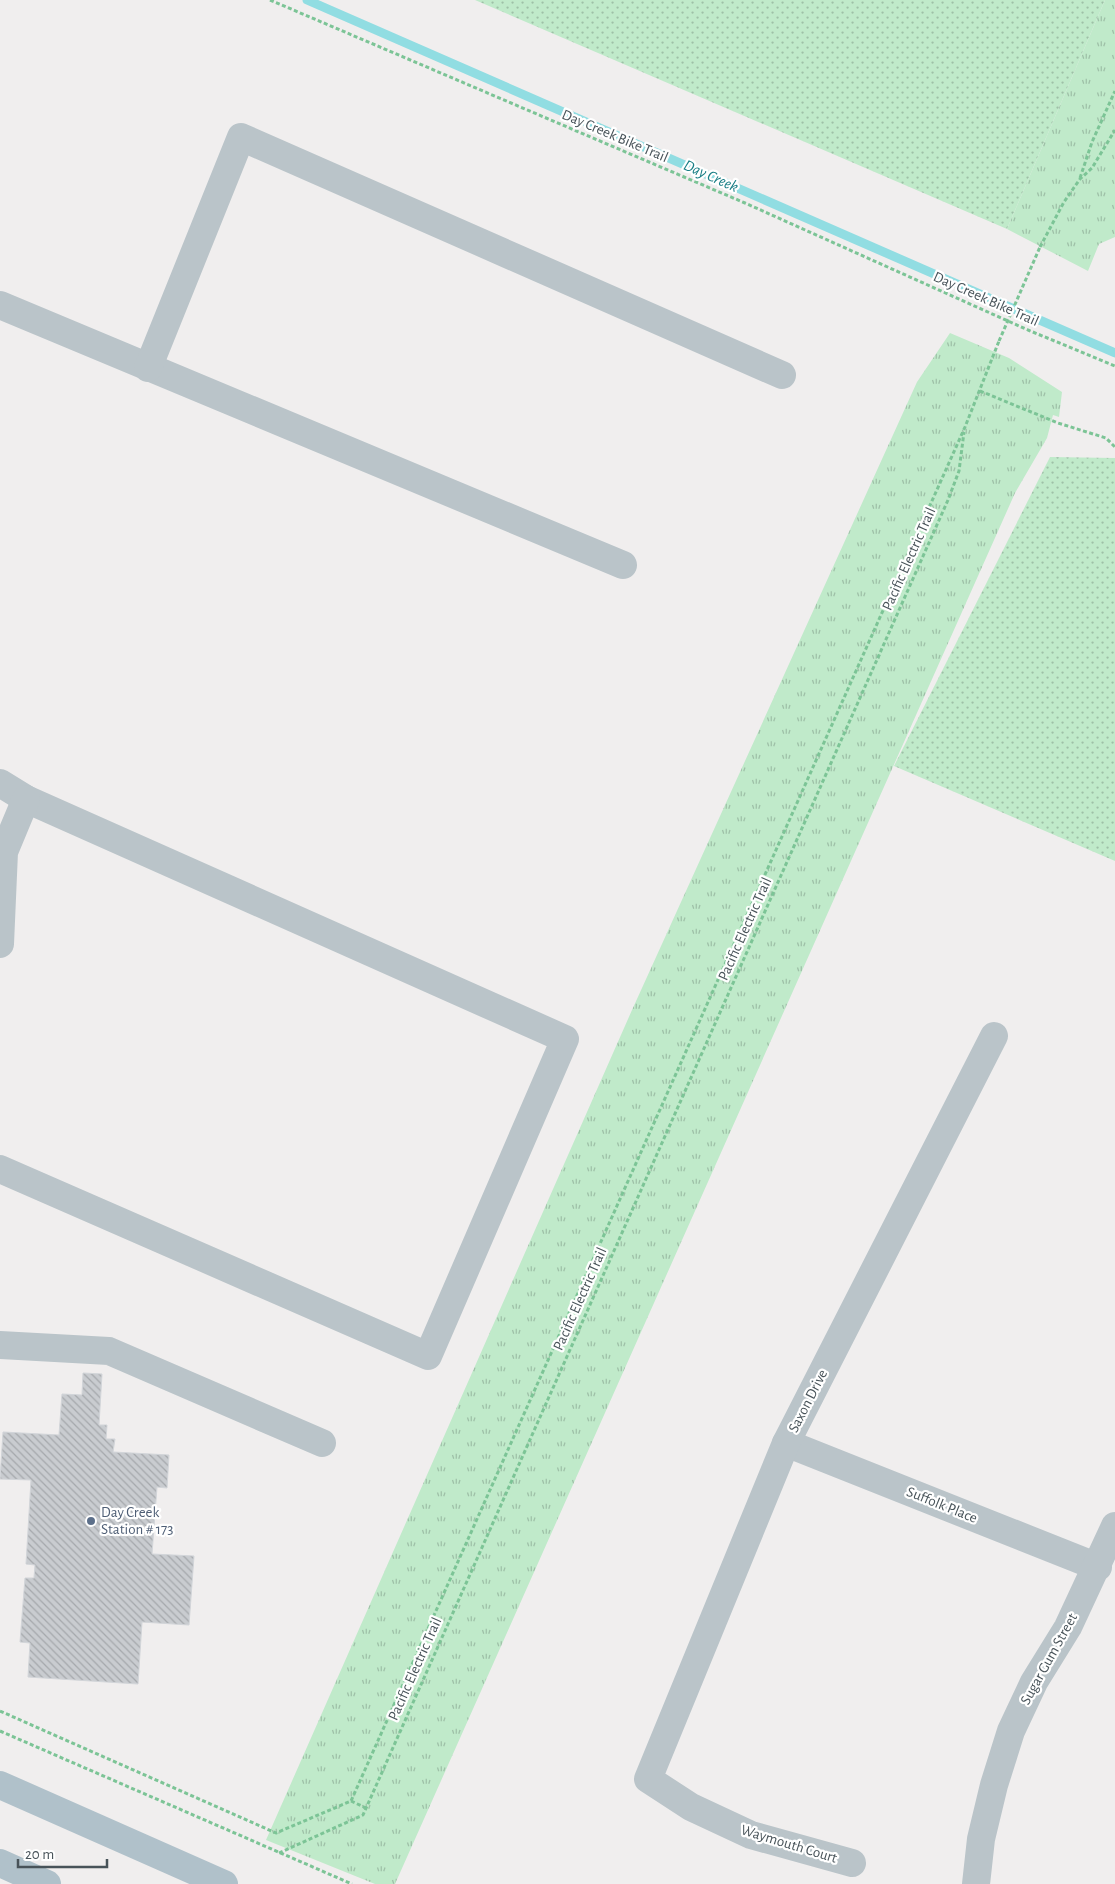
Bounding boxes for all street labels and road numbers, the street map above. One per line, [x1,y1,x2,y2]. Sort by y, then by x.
street label: Day Creek Bike Trail [560,107,670,165]
street label: Day Creek Bike Trail [931,269,1041,329]
street label: Pacific Electric Trail [880,505,938,613]
street label: Pacific Electric Trail [716,875,774,983]
street label: Pacific Electric Trail [551,1245,609,1353]
street label: Saxon Drive [786,1367,830,1435]
street label: Suffolk Place [904,1484,980,1526]
street label: Sugar Gum Street [1018,1611,1080,1707]
street label: Pacific Electric Trail [386,1615,444,1723]
street label: Waymouth Court [739,1822,839,1866]

